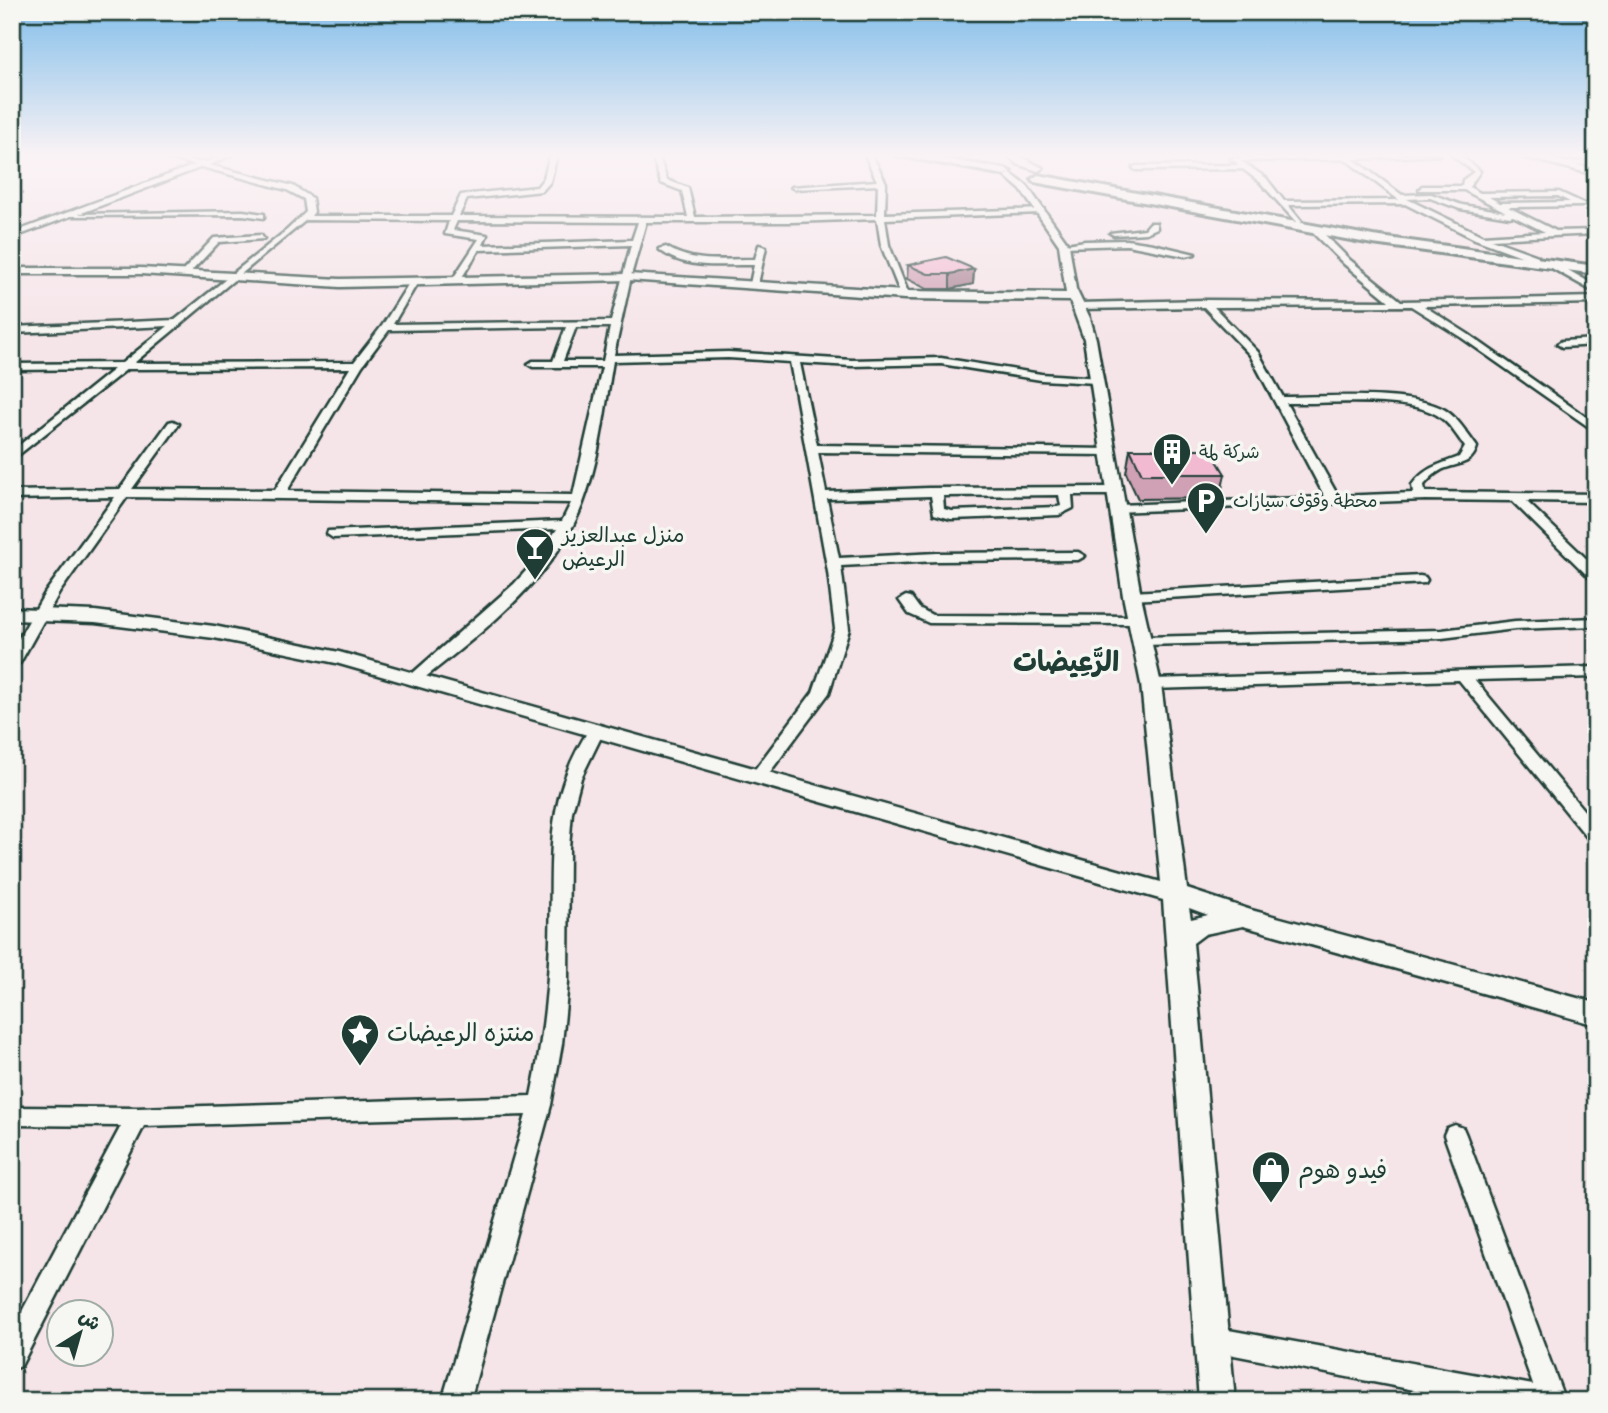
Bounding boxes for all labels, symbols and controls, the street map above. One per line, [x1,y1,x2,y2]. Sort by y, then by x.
building icon: شركة لمة [1151,431,1193,486]
place label: شركة لمة [1199,442,1260,463]
parking icon: محطة وقوف سيارات [1185,480,1227,535]
place label: محطة وقوف سيارات [1233,491,1377,512]
place label: منزل عبدالعزيز الرعيض [560,523,684,572]
bar icon: منزل عبدالعزيز الرعيض [514,526,556,581]
district label: الرَّعِيضات [1013,646,1119,679]
place icon: منتزه الرعيضات [339,1012,381,1067]
place label: منتزه الرعيضات [387,1019,535,1048]
shop icon: فيدو هوم [1250,1149,1292,1204]
place label: فيدو هوم [1298,1156,1387,1188]
north arrow [46,1298,116,1368]
text: ش [74,1305,105,1336]

